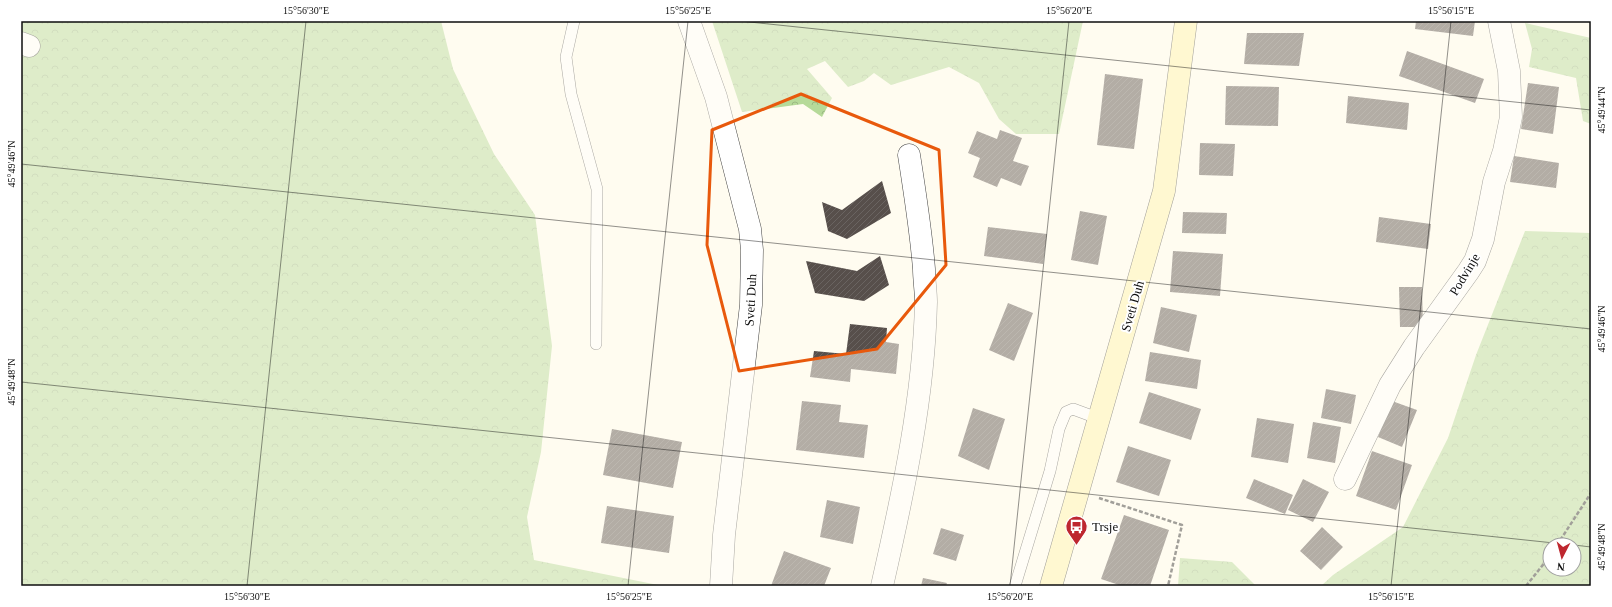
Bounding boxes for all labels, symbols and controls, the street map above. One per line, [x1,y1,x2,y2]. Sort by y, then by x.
text: 15°56'30"E [283,5,329,16]
text: 15°56'25"E [665,5,711,16]
text: 15°56'20"E [1046,5,1092,16]
text: 15°56'15"E [1428,5,1474,16]
text: 45°49'44"N [1596,86,1607,134]
text: 45°49'46"N [6,140,17,188]
street label: Podvinje [1446,250,1483,298]
street label: Sveti Duh [742,273,759,327]
street label: Sveti Duh [1118,278,1147,333]
text: 45°49'46"N [1596,305,1607,353]
text: 45°49'48"N [6,358,17,406]
bus stop icon: Trsje [1063,513,1089,546]
place label: Trsje [1092,519,1118,534]
text: 45°49'48"N [1596,523,1607,571]
north arrow [1542,537,1582,577]
text: N [1556,561,1566,573]
text: 15°56'30"E [224,591,270,602]
text: 15°56'25"E [606,591,652,602]
text: 15°56'20"E [987,591,1033,602]
text: 15°56'15"E [1368,591,1414,602]

